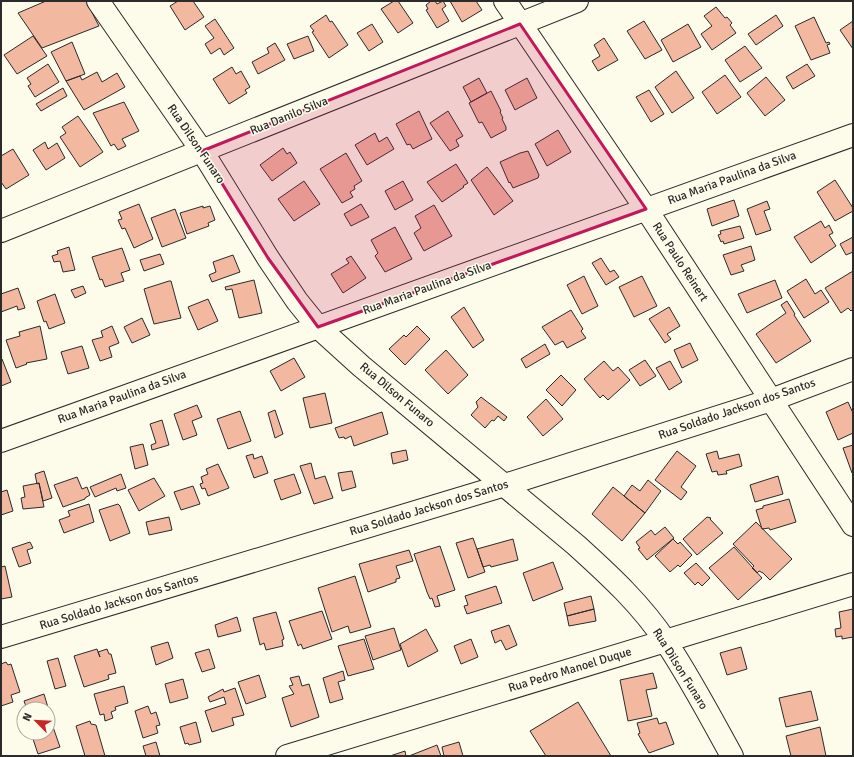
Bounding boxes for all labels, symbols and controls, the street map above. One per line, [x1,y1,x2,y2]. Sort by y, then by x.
street label: Rua Danilo Silva [248,94,330,138]
street label: Rua Dilson Funaro [164,101,228,187]
street label: Rua Maria Paulina da Silva [666,148,798,208]
street label: Rua Paulo Reinert [649,220,711,304]
street label: Rua Maria Paulina da Silva [361,258,493,318]
street label: Rua Dilson Funaro [357,359,437,431]
street label: Rua Maria Paulina da Silva [56,367,188,427]
street label: Rua Soldado Jackson dos Santos [657,375,817,443]
street label: Rua Soldado Jackson dos Santos [348,477,510,539]
street label: Rua Soldado Jackson dos Santos [38,571,200,633]
street label: Rua Dilson Funaro [649,626,711,712]
street label: Rua Pedro Manoel Duque [507,644,633,696]
north arrow [16,701,56,741]
text: N [20,711,35,723]

